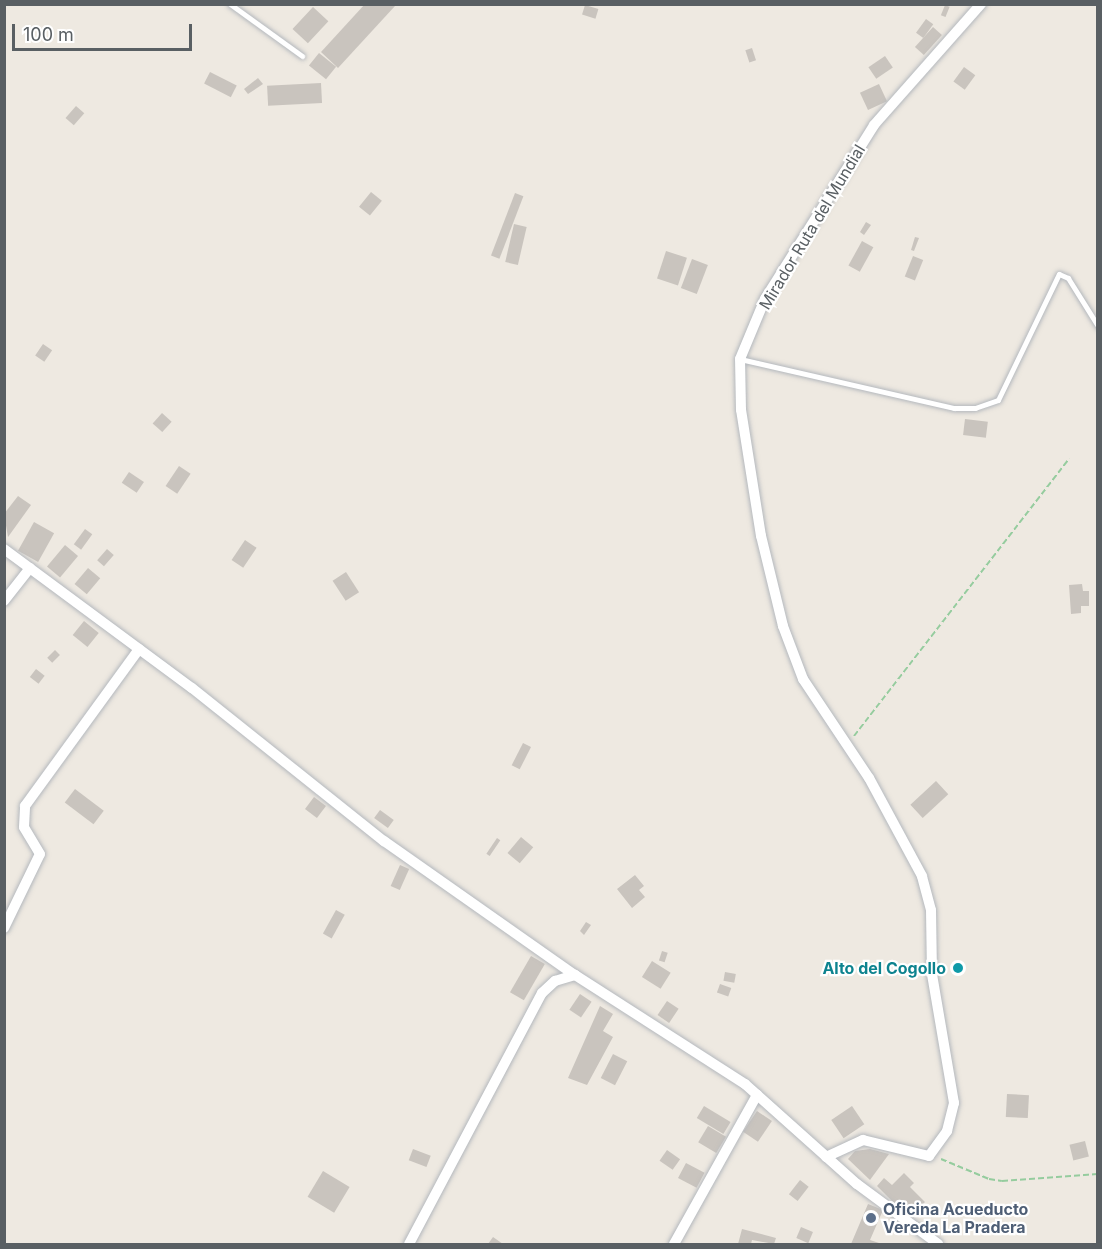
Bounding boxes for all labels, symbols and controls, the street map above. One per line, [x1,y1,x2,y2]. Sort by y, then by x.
scale bar [15,12,195,50]
text: 100 m [23,24,74,45]
street label: Mirador Ruta del Mundial [755,141,869,313]
place label: Alto del Cogollo [822,958,946,978]
marker: Alto del Cogollo [951,961,965,975]
place label: Oficina Acueducto Vereda La Pradera [883,1199,1028,1237]
marker: Oficina Acueducto Vereda La Pradera [864,1211,878,1225]

